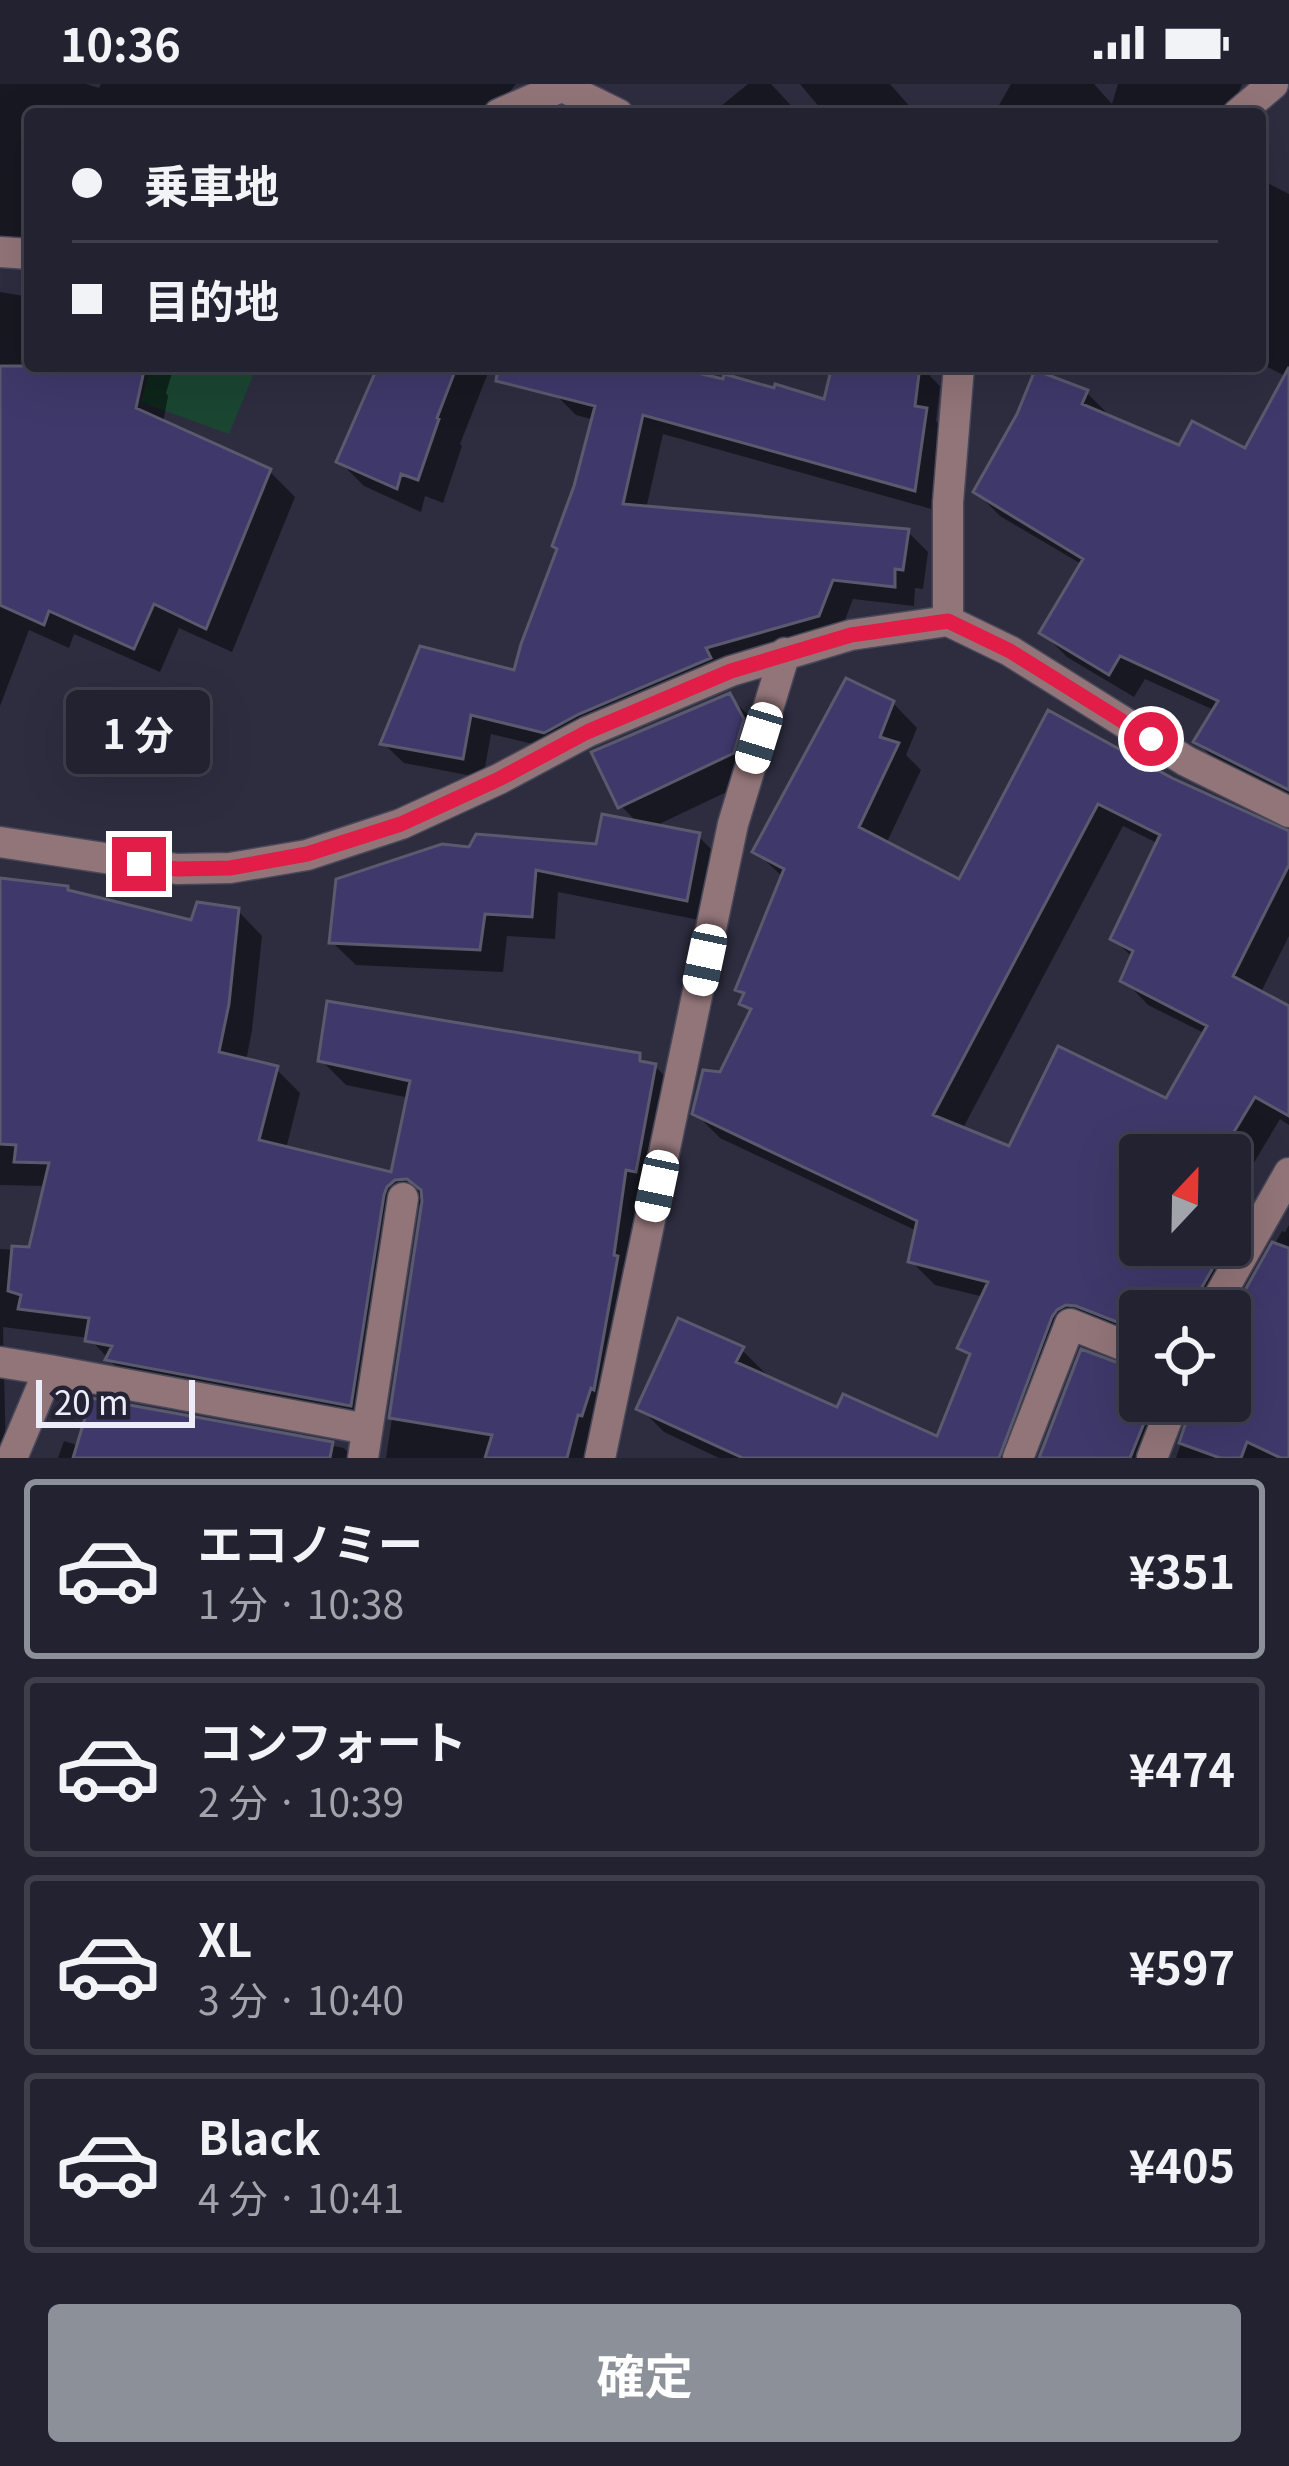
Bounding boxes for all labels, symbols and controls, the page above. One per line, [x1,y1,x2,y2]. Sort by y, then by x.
text: 10:36 [60,10,181,75]
text: 乗車地 [144,151,279,216]
text: 目的地 [144,266,279,331]
callout: 1 分 [67,690,211,774]
car [731,698,787,778]
text: 1 分 [103,704,173,760]
route start [1124,712,1178,766]
route end [112,837,166,891]
car [680,921,730,999]
north arrow [1119,1134,1251,1266]
map controls [1119,1134,1251,1422]
car [632,1147,682,1225]
button: locate [1119,1290,1251,1422]
scale bar [36,1374,195,1427]
text: 20 m [54,1377,129,1425]
text: エコノミー [198,1509,423,1574]
icon: car [54,1515,162,1623]
text: ¥351 [1129,1537,1235,1602]
text: 1 分 · 10:38 [198,1574,404,1630]
text: コンフォート [198,1707,467,1772]
icon: car [54,1713,162,1821]
text: ¥474 [1129,1735,1235,1800]
text: 2 分 · 10:39 [198,1772,404,1828]
text: XL [198,1905,252,1970]
icon: car [54,1911,162,2019]
text: ¥597 [1129,1933,1235,1998]
text: 3 分 · 10:40 [198,1970,404,2026]
text: Black [198,2103,320,2168]
icon: car [54,2109,162,2217]
text: ¥405 [1129,2131,1235,2196]
text: 4 分 · 10:41 [198,2168,404,2224]
button: 確定 [48,2304,1241,2442]

